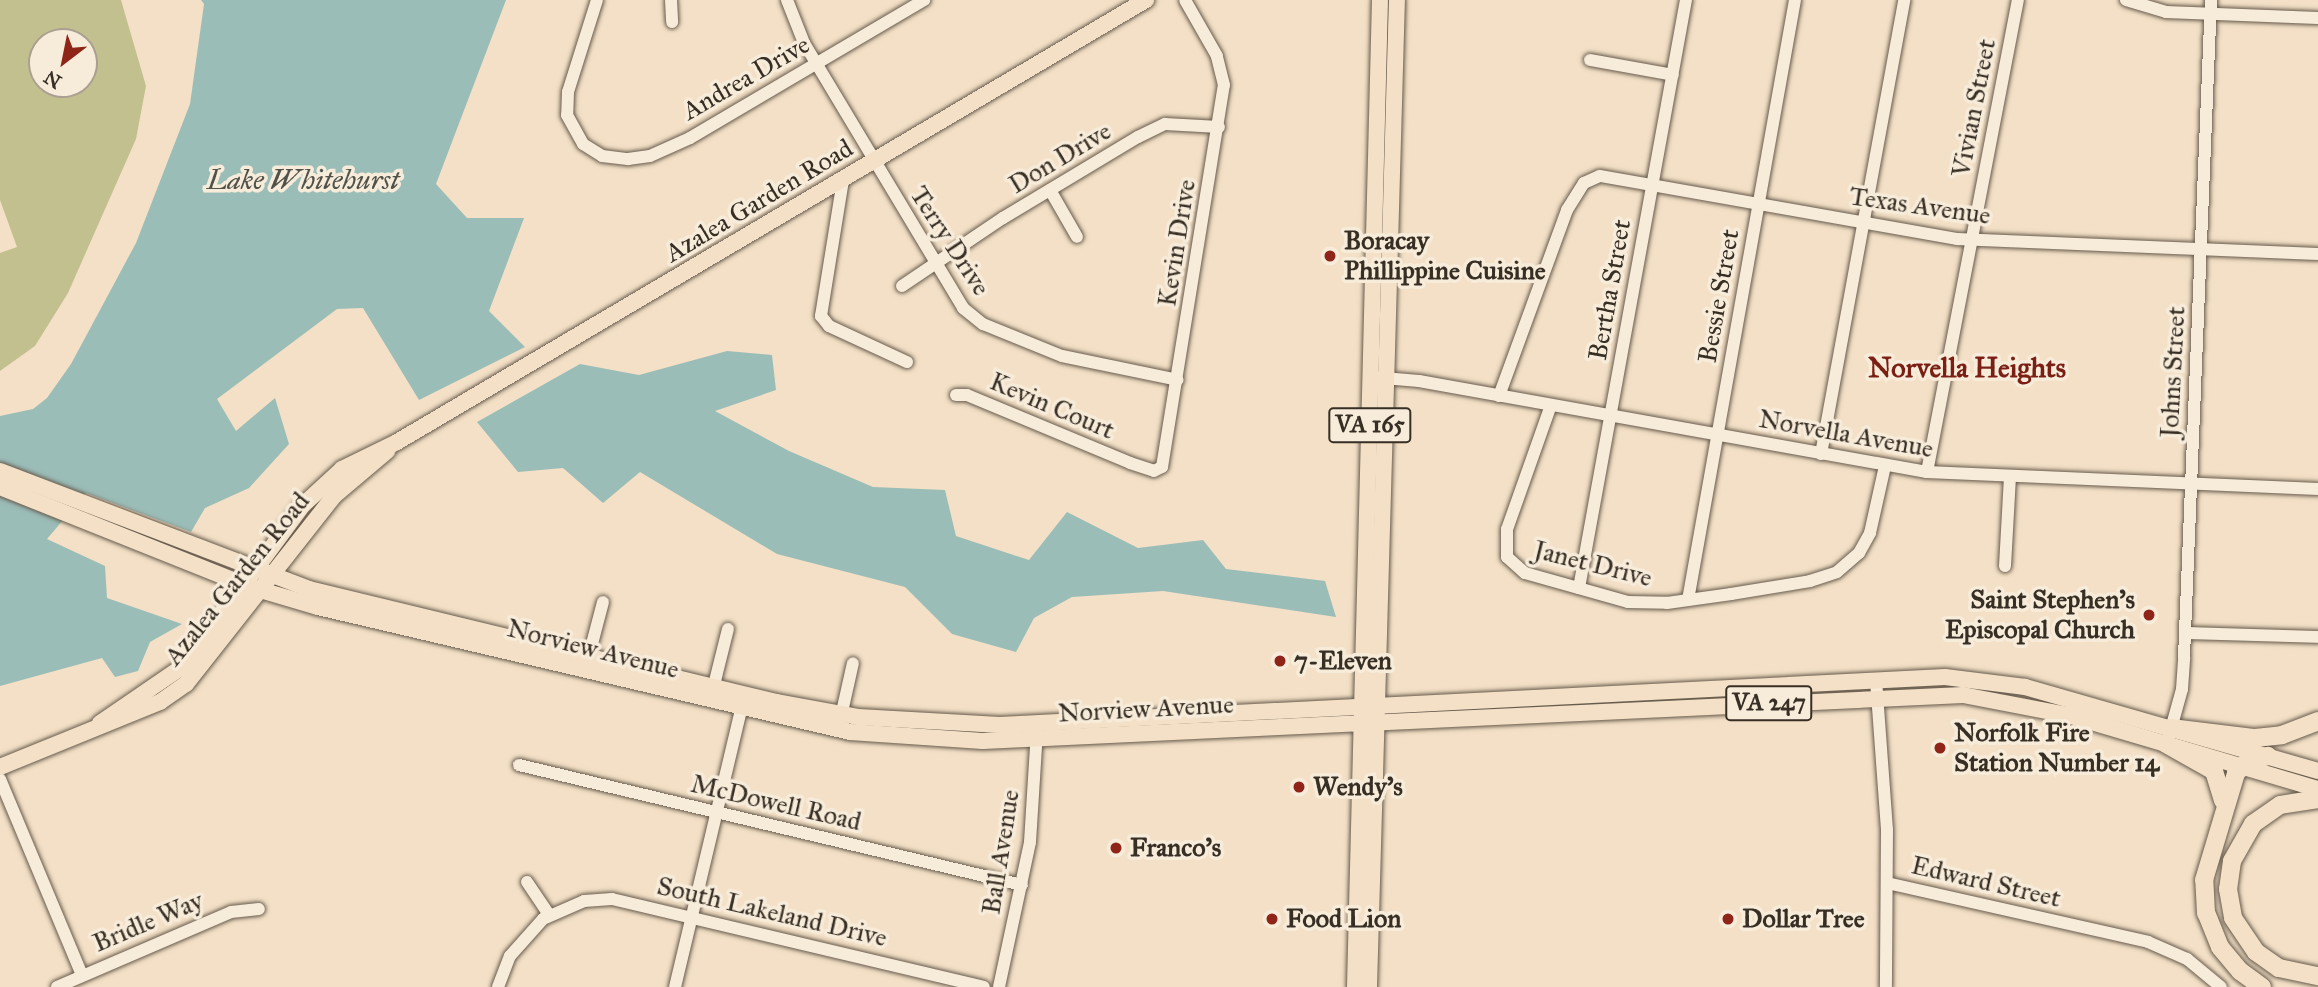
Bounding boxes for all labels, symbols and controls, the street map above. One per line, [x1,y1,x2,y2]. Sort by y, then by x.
north arrow [28,28,98,98]
street label: Andrea Drive [677,29,815,127]
street label: Vivian Street [1945,36,2003,180]
text: N [40,66,66,94]
street label: Don Drive [1003,115,1117,201]
street label: Azalea Garden Road [659,133,859,269]
water label: Lake Whitehurst [207,163,399,197]
street label: Kevin Drive [1152,177,1202,309]
street label: Terry Drive [903,181,997,301]
street label: Texas Avenue [1847,181,1993,231]
street label: Bertha Street [1582,217,1638,363]
place label: Boracay Phillippine Cuisine [1344,225,1546,286]
street label: Bessie Street [1692,227,1746,365]
marker: Boracay Phillippine Cuisine [1322,248,1338,264]
street label: Johns Street [2154,306,2192,438]
district label: Norvella Heights [1868,351,2066,385]
street label: Kevin Court [985,366,1119,446]
street label: Norvella Avenue [1756,403,1936,465]
road number: VA 165 [1328,404,1412,446]
street label: Azalea Garden Road [158,486,316,672]
street label: Janet Drive [1531,534,1655,594]
place label: Saint Stephen's Episcopal Church [1945,584,2135,646]
marker: Saint Stephen's Episcopal Church [2141,607,2157,623]
street label: Norview Avenue [504,613,682,685]
place label: 7-Eleven [1294,645,1392,677]
marker: 7-Eleven [1272,653,1288,669]
road number: VA 247 [1725,682,1813,724]
street label: Norview Avenue [1057,689,1235,729]
place label: Norfolk Fire Station Number 14 [1954,717,2159,778]
marker: Norfolk Fire Station Number 14 [1932,740,1948,756]
street label: McDowell Road [688,768,864,838]
place label: Wendy's [1313,771,1403,803]
marker: Wendy's [1291,779,1307,795]
street label: Ball Avenue [976,787,1026,917]
place label: Franco's [1130,832,1221,864]
marker: Franco's [1108,840,1124,856]
street label: Edward Street [1908,850,2064,914]
street label: South Lakeland Drive [654,870,890,954]
street label: Bridle Way [88,885,208,959]
place label: Food Lion [1286,903,1401,935]
place label: Dollar Tree [1742,903,1865,935]
marker: Food Lion [1264,911,1280,927]
marker: Dollar Tree [1720,911,1736,927]

